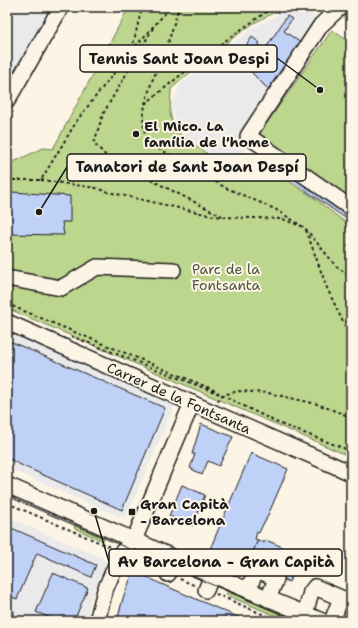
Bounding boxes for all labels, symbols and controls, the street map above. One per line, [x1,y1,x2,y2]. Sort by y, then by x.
callout: Tennis Sant Joan Despi [80,45,277,72]
text: Tennis Sant Joan Despi [89,49,269,69]
place label: El Mico. La família de l'home [144,117,269,151]
marker: El Mico. La família de l'home [131,129,141,139]
callout: Tanatori de Sant Joan Despí [67,154,306,181]
text: Tanatori de Sant Joan Despí [75,157,299,177]
park label: Parc de la Fontsanta [192,260,261,294]
street label: Carrer de la Fontsanta [104,358,254,438]
place label: Gran Capità - Barcelona [140,495,229,529]
marker: Gran Capità - Barcelona [127,507,137,517]
callout: Av Barcelona - Gran Capità [109,549,342,576]
text: Av Barcelona - Gran Capità [117,552,335,572]

